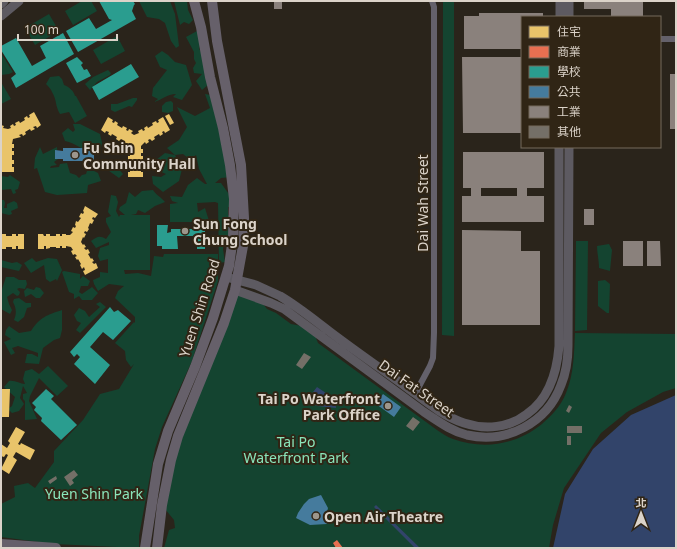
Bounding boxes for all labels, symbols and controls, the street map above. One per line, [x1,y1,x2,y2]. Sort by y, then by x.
scale bar [18,16,117,42]
legend [521,16,661,148]
text: 100 m [24,21,59,38]
text: 住宅 [557,23,581,40]
text: 商業 [557,43,581,60]
text: 學校 [557,63,581,80]
text: 公共 [557,83,581,100]
text: 工業 [557,103,581,120]
text: 其他 [557,123,581,140]
place label: Fu Shin Community Hall [83,138,196,173]
marker: Fu Shin Community Hall [70,150,80,160]
street label: Dai Wah Street [413,154,432,252]
place label: Sun Fong Chung School [193,214,288,249]
marker: Sun Fong Chung School [180,226,190,236]
street label: Yuen Shin Road [174,256,224,360]
street label: Dai Fat Street [375,355,459,421]
place label: Tai Po Waterfront Park Office [258,389,380,424]
marker: Tai Po Waterfront Park Office [383,401,393,411]
park label: Tai Po Waterfront Park [243,432,349,467]
park label: Yuen Shin Park [45,484,144,503]
north arrow [621,493,661,533]
text: 北 [636,495,647,510]
place label: Open Air Theatre [324,507,443,526]
marker: Open Air Theatre [311,511,321,521]

